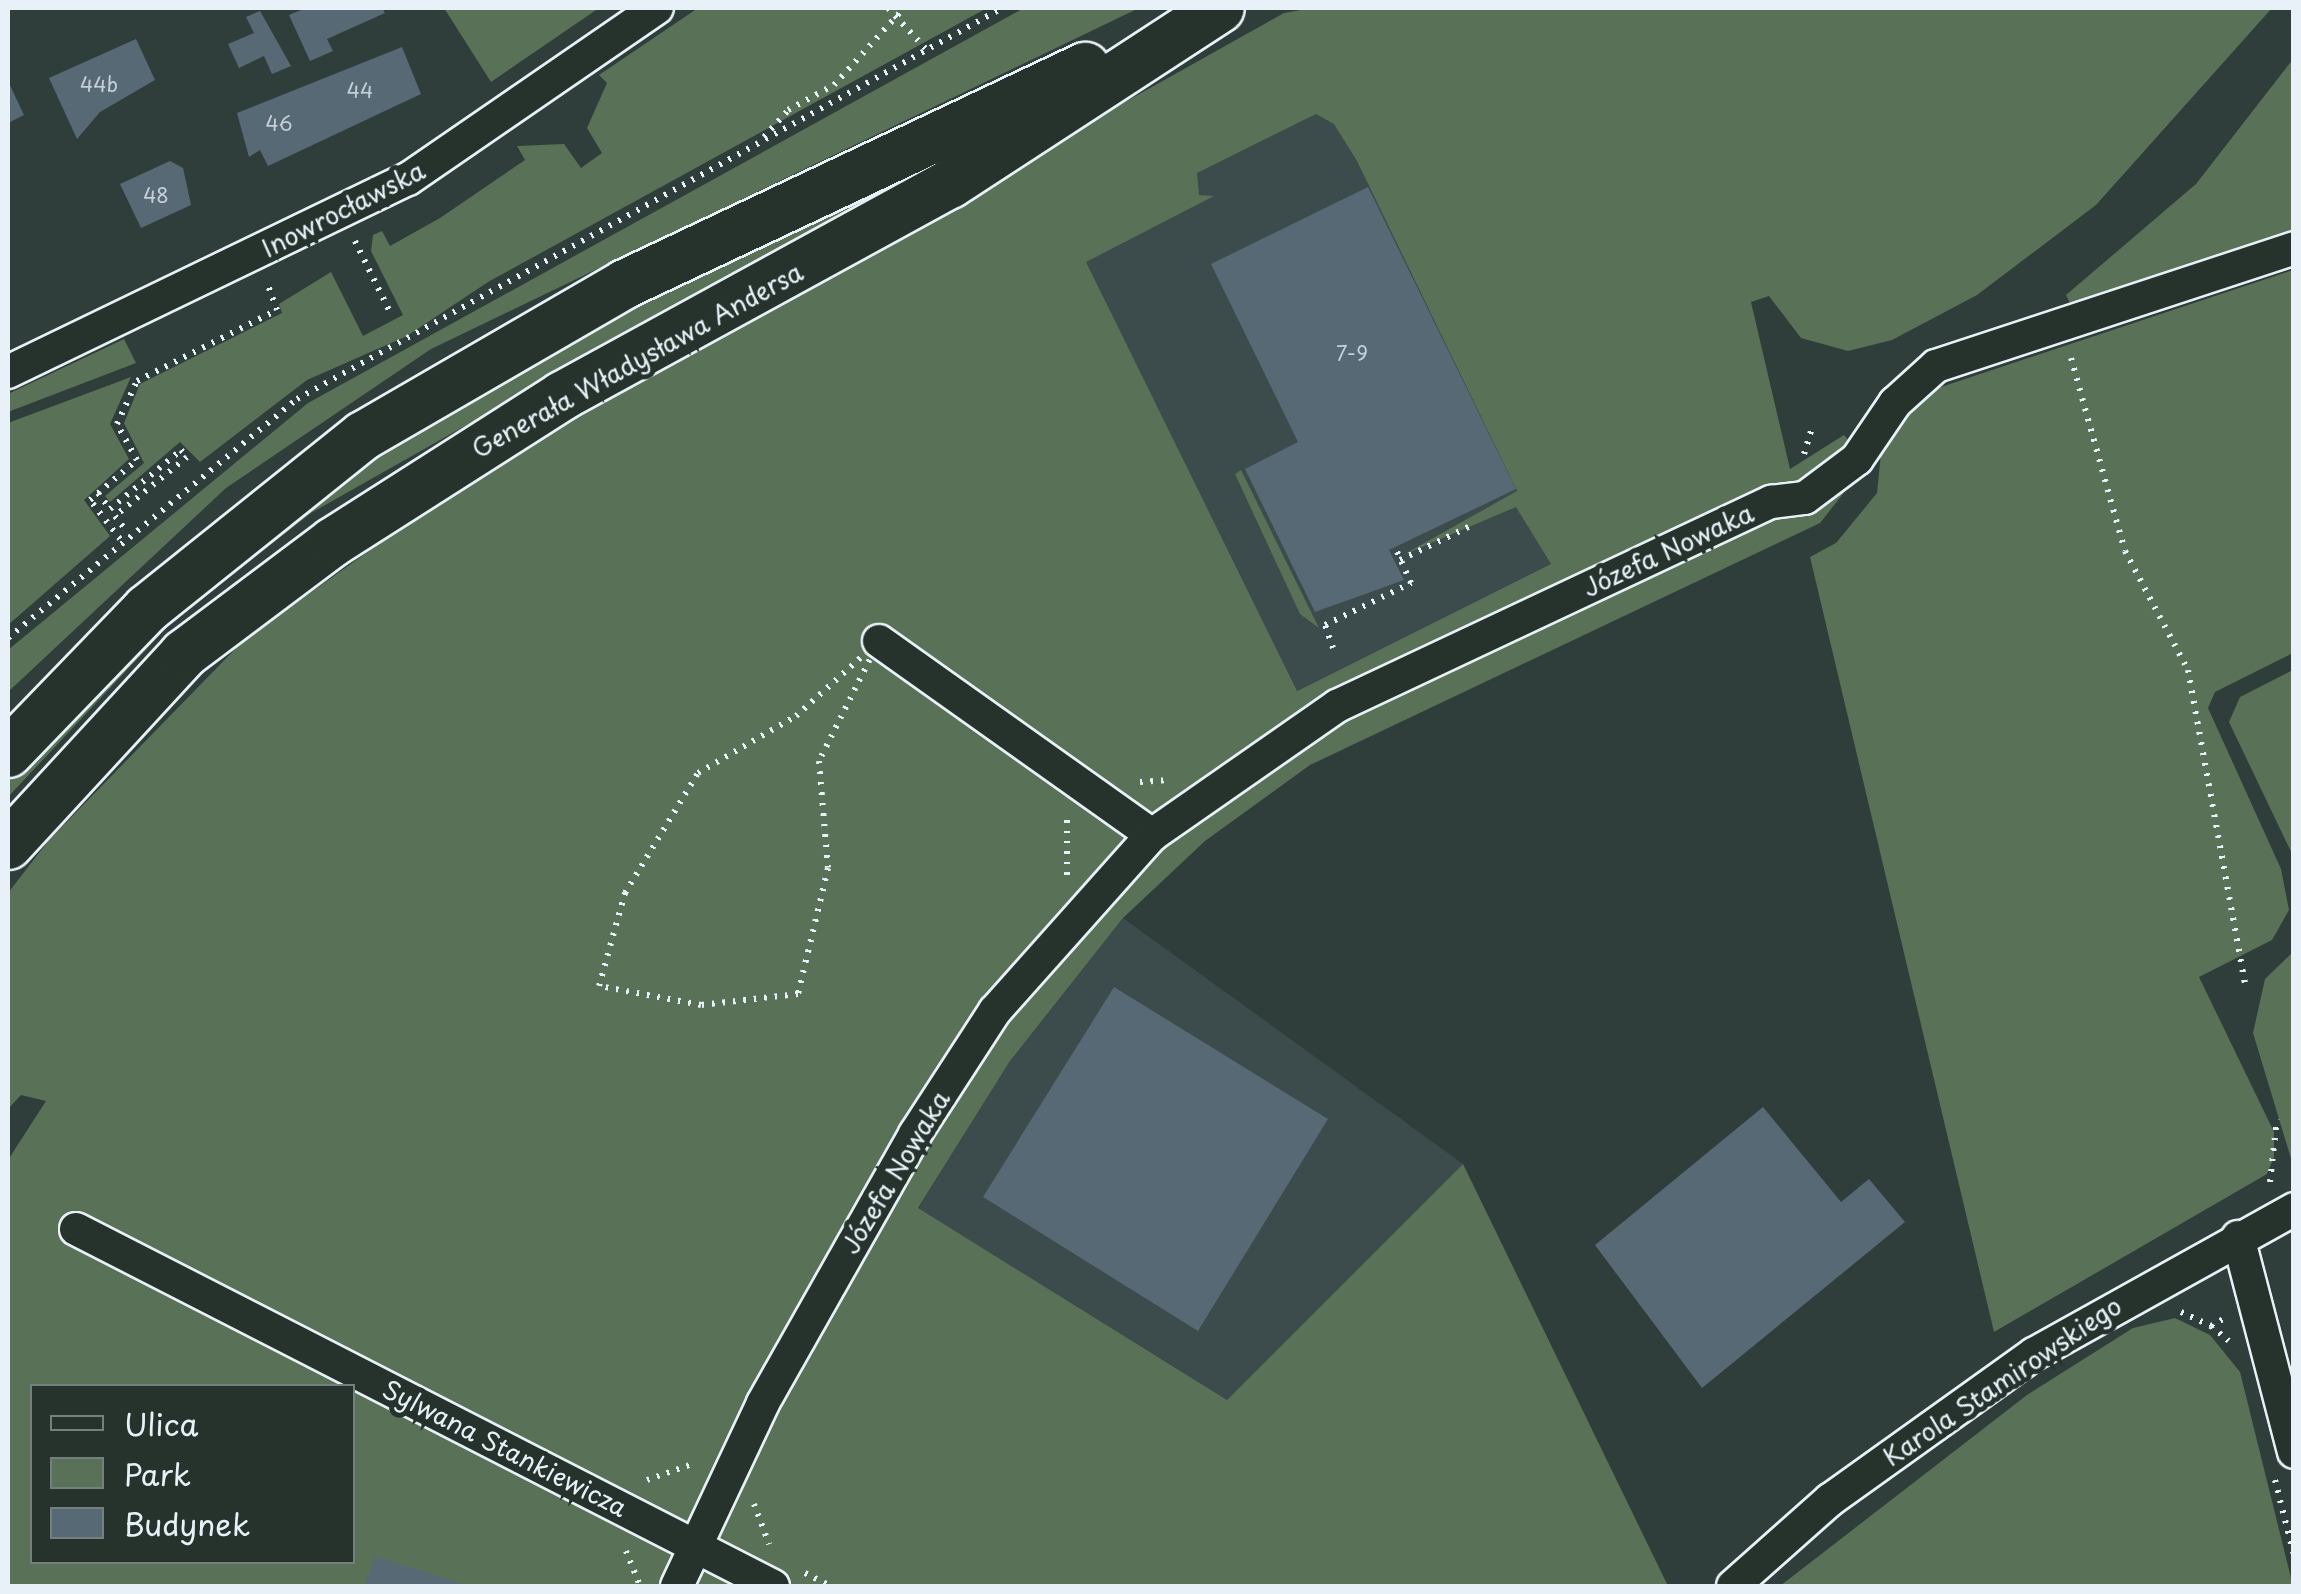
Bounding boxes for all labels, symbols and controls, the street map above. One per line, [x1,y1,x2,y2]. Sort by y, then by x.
house number: 44b [80,72,118,96]
house number: 44 [347,78,373,102]
house number: 46 [265,111,293,135]
street label: Inowrocławska [256,155,430,263]
house number: 48 [143,183,169,207]
street label: Generała Władysława Andersa [467,256,807,464]
house number: 7-9 [1336,341,1368,365]
street label: Józefa Nowaka [1578,497,1758,603]
street label: Józefa Nowaka [834,1085,956,1259]
street label: Karola Stamirowskiego [1877,1290,2127,1472]
street label: Sylwana Stankiewicza [378,1373,632,1523]
legend [30,1384,355,1564]
text: Ulica [124,1401,198,1446]
text: Park [124,1451,191,1496]
text: Budynek [124,1501,250,1546]

